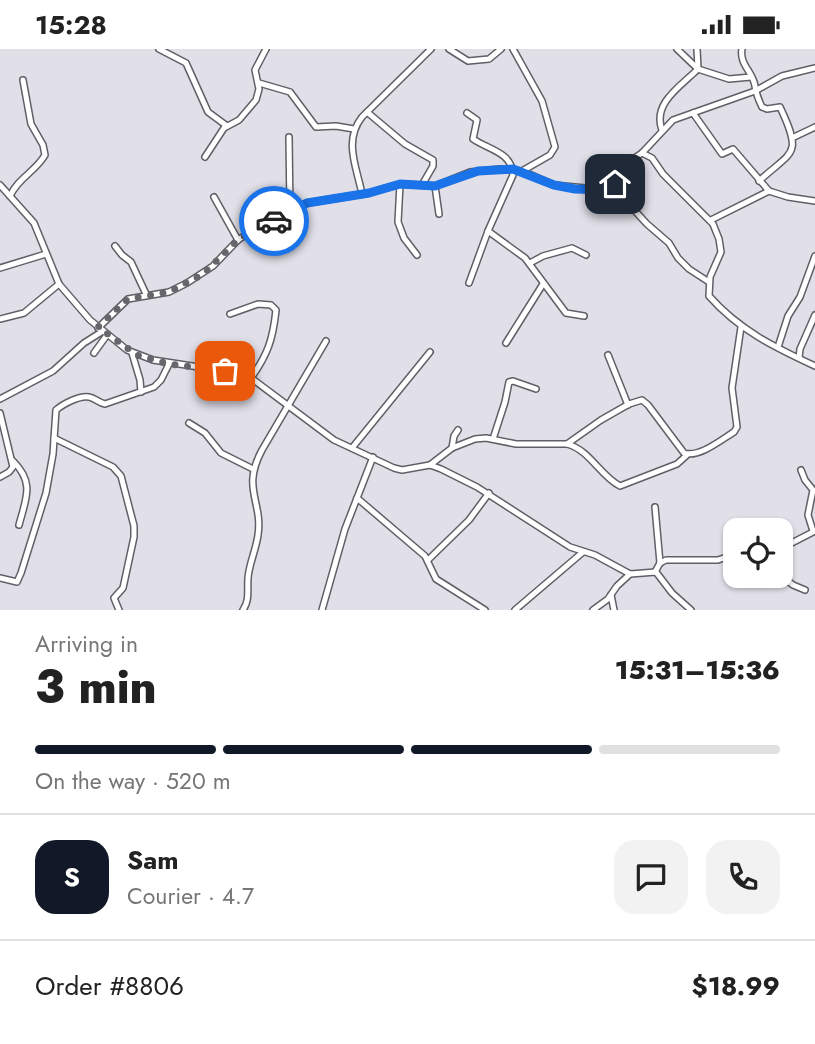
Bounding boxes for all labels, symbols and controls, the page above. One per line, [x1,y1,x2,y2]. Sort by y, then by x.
text: 15:28 [35,6,107,44]
pin [585,154,645,214]
icon: home [596,165,634,203]
courier [239,186,309,256]
icon: car [255,202,293,240]
pin [195,341,255,401]
icon: bag [206,352,244,390]
map controls [723,518,793,588]
button: locate [723,518,793,588]
text: Arriving in [35,627,138,661]
text: 15:31–15:36 [615,651,780,689]
text: 3 min [35,654,157,720]
text: On the way · 520 m [35,764,231,798]
button: chat [614,840,688,914]
button: phone [706,840,780,914]
text: Sam [127,841,179,879]
text: S [64,858,80,896]
text: Courier · 4.7 [127,879,254,913]
text: Order #8806 [35,967,184,1005]
text: $18.99 [692,967,780,1005]

